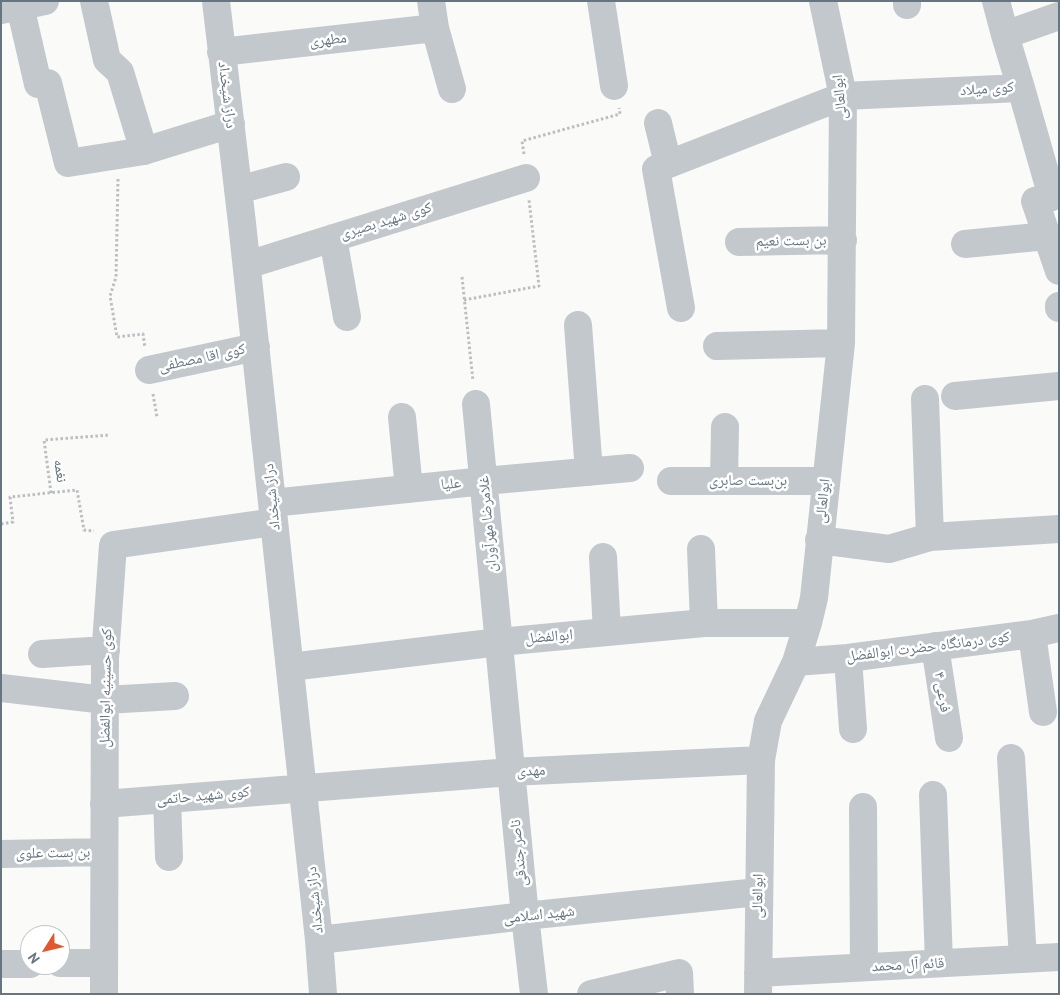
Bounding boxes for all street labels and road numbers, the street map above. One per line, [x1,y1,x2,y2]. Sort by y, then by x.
street label: مطهری [309,29,347,51]
street label: دراز شیخداد [214,60,240,130]
street label: ابوالعالی [829,74,851,120]
street label: کوی میلاد [959,78,1015,100]
street label: کوی شهید بصیری [338,198,434,244]
street label: بن بست نعیم [755,231,827,251]
street label: کوی اقا مصطفی [157,340,247,376]
street label: نغمه [49,458,71,484]
street label: دراز شیخداد [260,462,284,532]
street label: بن‌بست صابری [709,472,787,490]
street label: علیا [440,474,462,494]
street label: غلامرضا مهرآوران [475,475,501,573]
street label: ابوالعالی [812,478,834,524]
street label: ابوالفضل [524,626,574,648]
street label: کوی حسینیه ابوالفضل [96,628,116,748]
street label: کوی درمانگاه حضرت ابوالفضل [845,628,1011,666]
street label: فرعی ۴ [930,670,954,714]
street label: مهدی [516,761,546,781]
street label: کوی شهید حاتمی [156,783,250,809]
street label: ناصر جندقی [507,819,531,887]
street label: بن بست علوی [15,843,91,863]
street label: دراز شیخداد [303,865,327,935]
street label: ابوالعالی [749,873,767,919]
street label: شهید اسلامی [502,902,576,928]
street label: قائم آل محمد [871,954,945,976]

